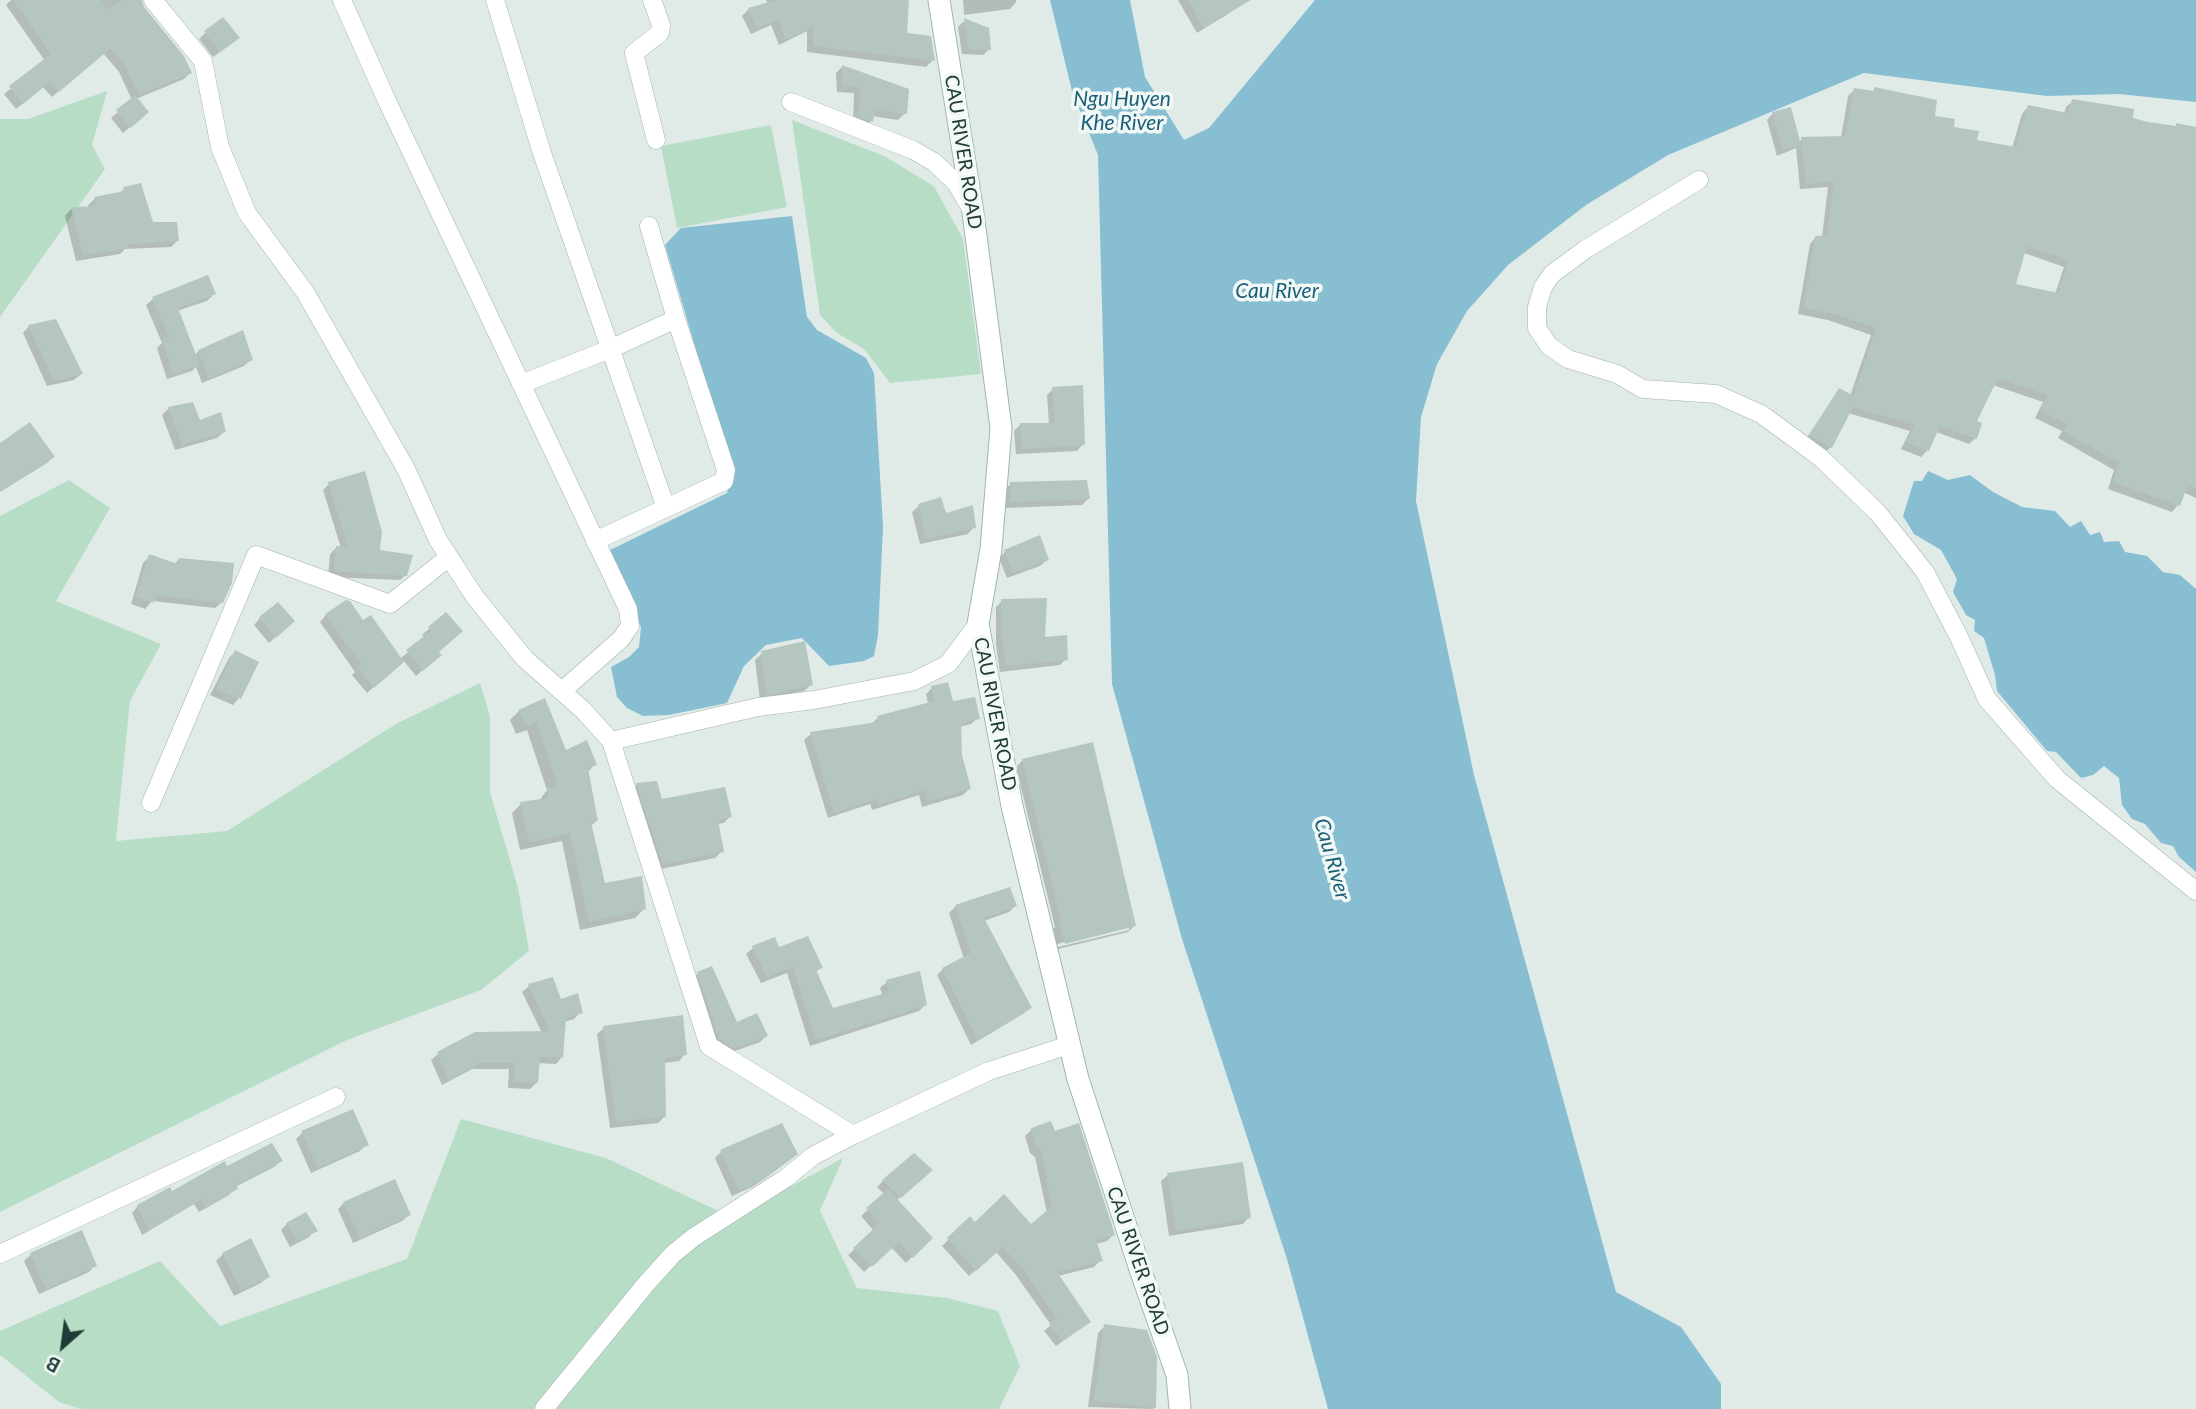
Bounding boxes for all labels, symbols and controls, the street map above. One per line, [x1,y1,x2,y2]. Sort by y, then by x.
street label: CAU RIVER ROAD [940,73,986,231]
water label: Ngu Huyen Khe River [1073,86,1171,136]
water label: Cau River [1235,278,1319,304]
street label: CAU RIVER ROAD [969,635,1021,793]
water label: Cau River [1308,815,1356,903]
street label: CAU RIVER ROAD [1102,1184,1174,1338]
north arrow [28,1311,98,1381]
text: B [42,1352,64,1378]

